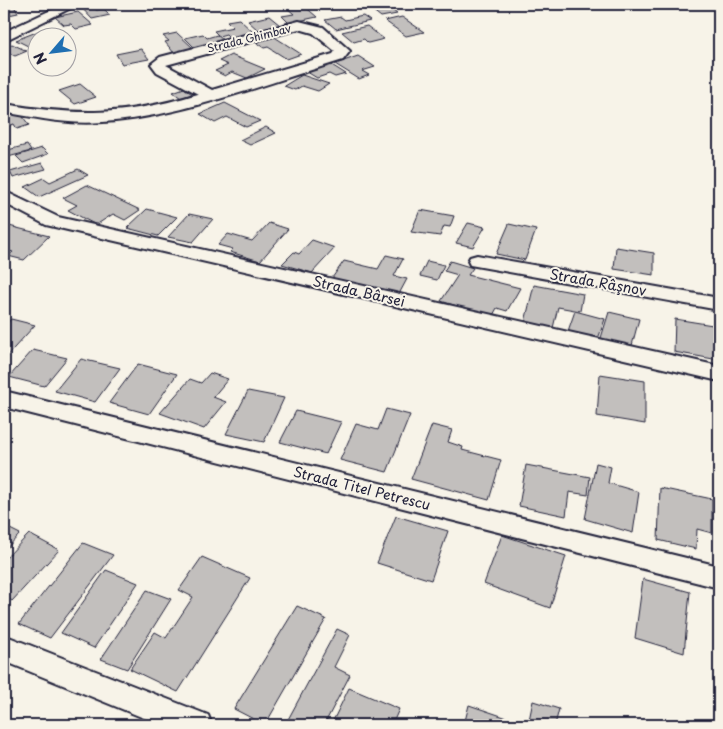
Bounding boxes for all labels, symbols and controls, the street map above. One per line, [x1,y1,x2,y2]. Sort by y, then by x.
street label: Strada Ghimbav [205,19,293,57]
north arrow [28,28,78,78]
text: N [28,49,52,68]
street label: Strada Râşnov [548,263,648,301]
street label: Strada Bârsei [311,270,407,312]
street label: Strada Titel Petrescu [291,461,433,515]

